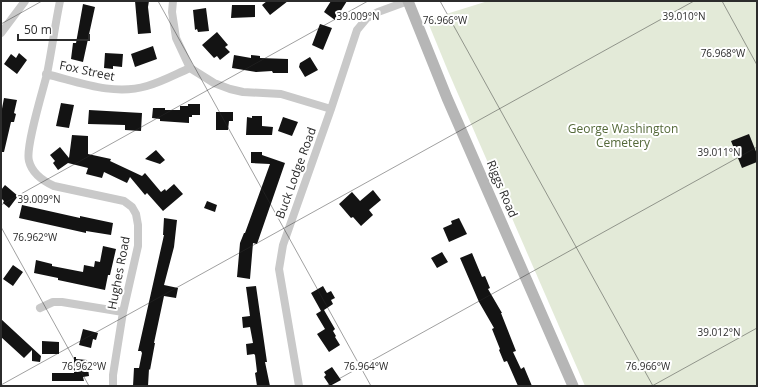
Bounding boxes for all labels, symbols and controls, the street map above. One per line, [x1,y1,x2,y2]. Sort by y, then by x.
text: 39.009°N [336,9,380,23]
text: 39.010°N [662,9,706,23]
text: 76.966°W [423,13,468,27]
scale bar [18,16,89,42]
text: 50 m [24,21,52,38]
text: 76.968°W [701,46,746,60]
street label: Fox Street [58,56,116,85]
park label: George Washington Cemetery [568,120,678,151]
street label: Buck Lodge Road [271,125,320,221]
text: 39.011°N [697,145,741,159]
street label: Riggs Road [483,157,522,220]
text: 39.009°N [17,192,61,206]
text: 76.962°W [13,230,58,244]
street label: Hughes Road [103,235,134,311]
text: 39.012°N [697,325,741,339]
text: 76.962°W [62,359,107,373]
text: 76.964°W [344,359,389,373]
text: 76.966°W [626,359,671,373]

